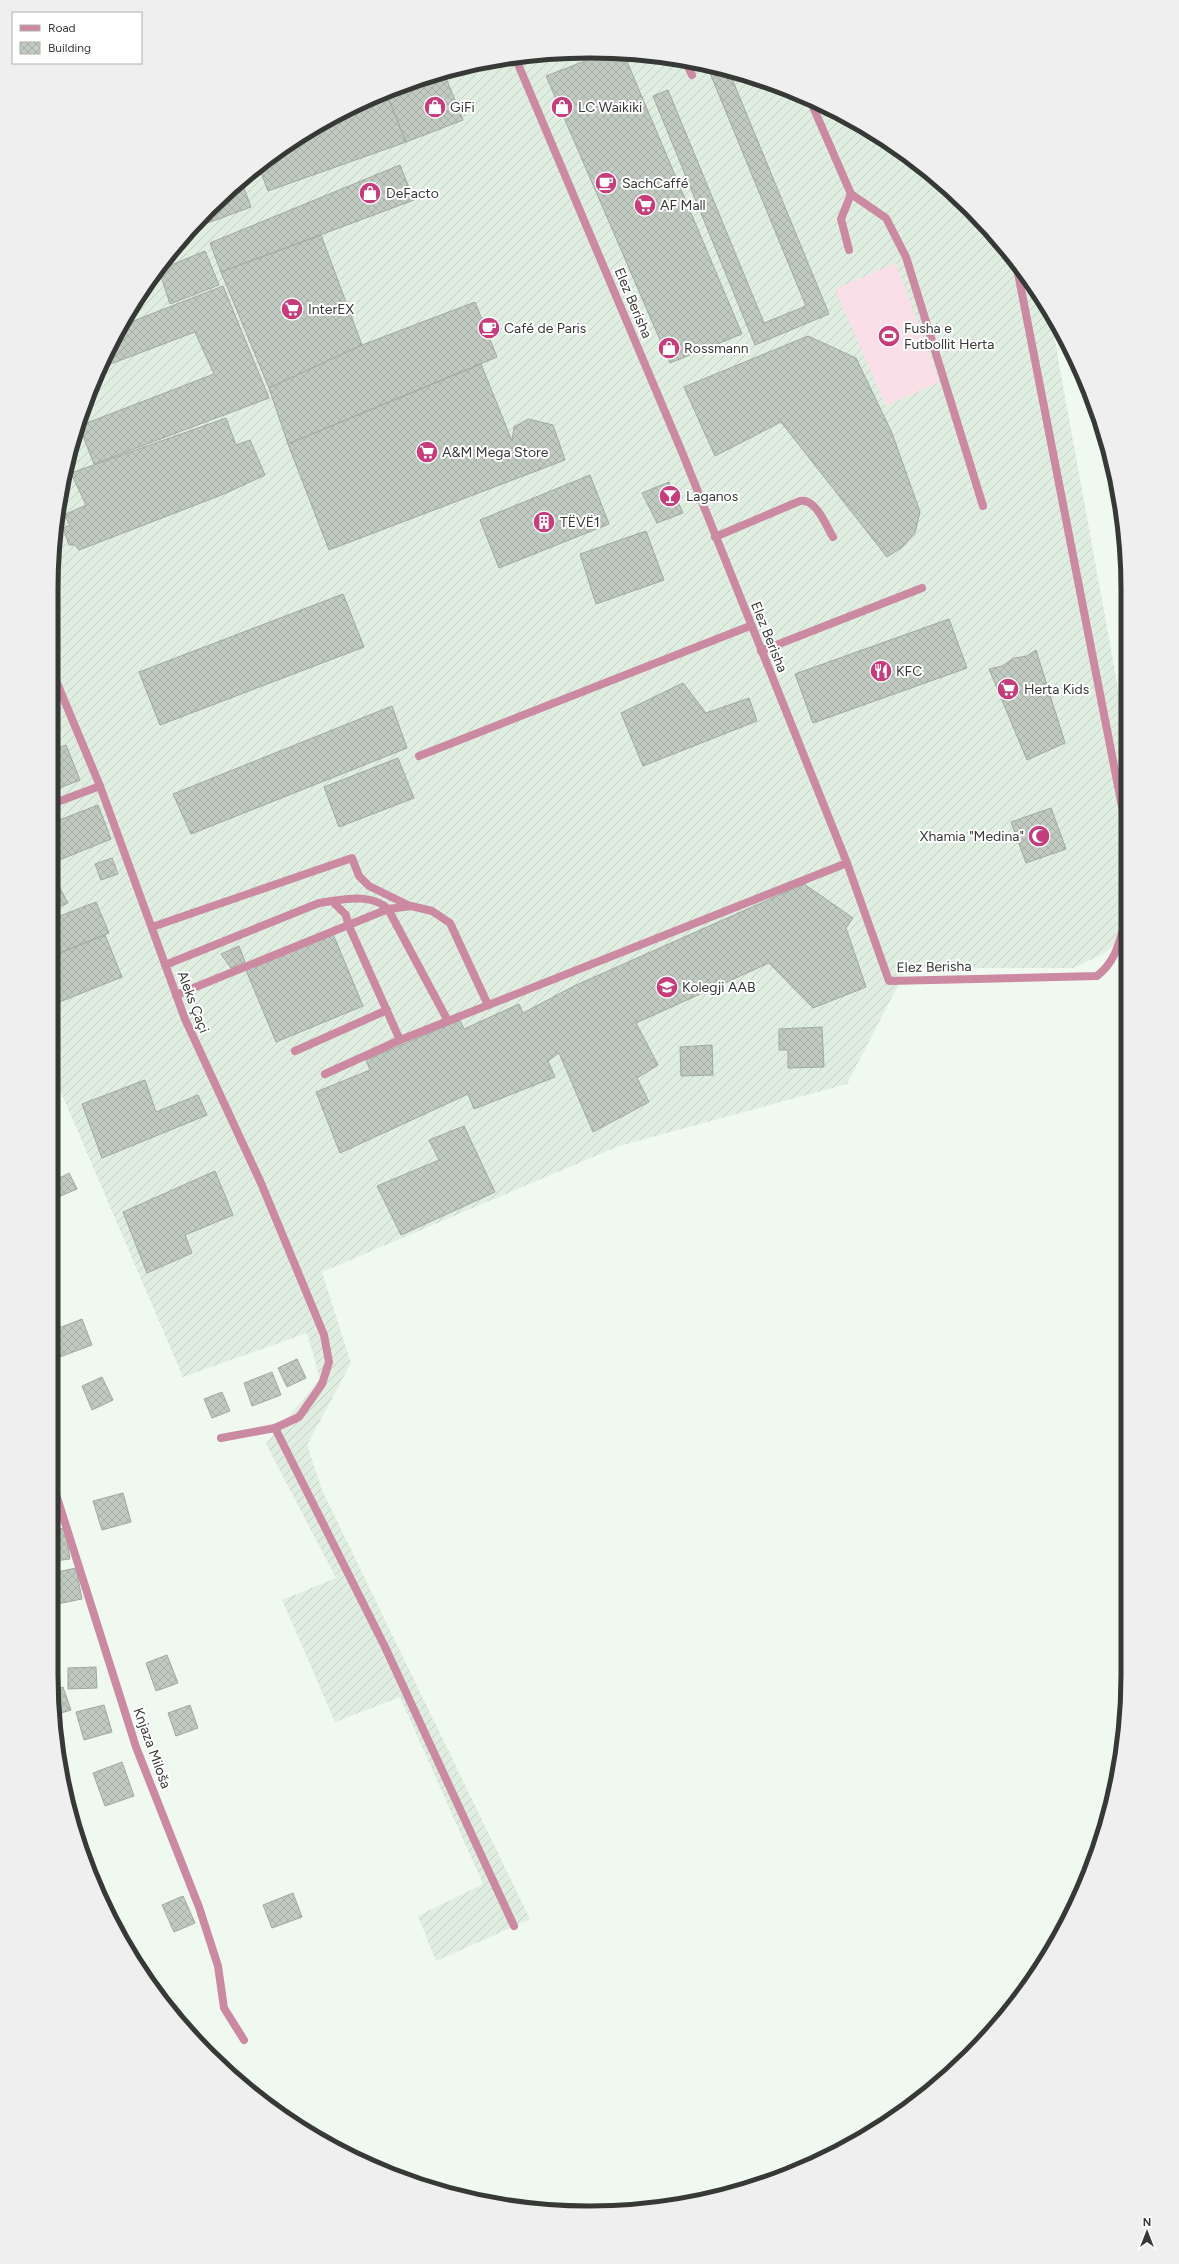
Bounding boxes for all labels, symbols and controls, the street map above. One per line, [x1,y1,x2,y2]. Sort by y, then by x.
legend [12,12,142,64]
text: Road [48,21,76,35]
text: Building [48,41,91,55]
shop icon: GiFi [422,94,448,120]
shop icon: LC Waikiki [549,94,575,120]
place label: GiFi [450,99,475,116]
place label: LC Waikiki [578,99,642,116]
cafe icon: SachCaffé [593,170,619,196]
place label: SachCaffé [622,175,689,192]
shop icon: DeFacto [357,180,383,206]
place label: DeFacto [386,185,439,202]
supermarket icon: AF Mall [632,192,658,218]
place label: AF Mall [660,197,706,214]
street label: Elez Berisha [611,265,655,341]
supermarket icon: InterEX [279,296,305,322]
place label: InterEX [308,301,355,318]
cafe icon: Café de Paris [476,315,502,341]
place label: Café de Paris [504,320,586,337]
place label: Fusha e Futbollit Herta [904,320,994,353]
sports icon: Fusha e Futbollit Herta [876,323,902,349]
shop icon: Rossmann [656,335,682,361]
place label: Rossmann [684,340,749,357]
supermarket icon: A&M Mega Store [414,439,440,465]
place label: A&M Mega Store [442,444,549,461]
bar icon: Laganos [657,483,683,509]
place label: Laganos [686,488,738,505]
building icon: TËVË1 [531,509,557,535]
place label: TËVË1 [560,514,600,531]
street label: Elez Berisha [747,599,791,675]
restaurant icon: KFC [868,658,894,684]
place label: KFC [896,663,922,680]
supermarket icon: Herta Kids [995,676,1021,702]
place label: Herta Kids [1024,681,1089,698]
mosque icon: Xhamia "Medina" [1026,823,1052,849]
place label: Xhamia "Medina" [920,828,1024,845]
street label: Elez Berisha [896,958,972,976]
street label: Aleks Çaçi [173,969,213,1035]
school or university icon: Kolegji AAB [654,974,680,1000]
place label: Kolegji AAB [682,979,755,996]
street label: Knjaza Miloša [130,1705,174,1791]
north arrow [1127,2212,1167,2252]
text: N [1143,2216,1151,2229]

